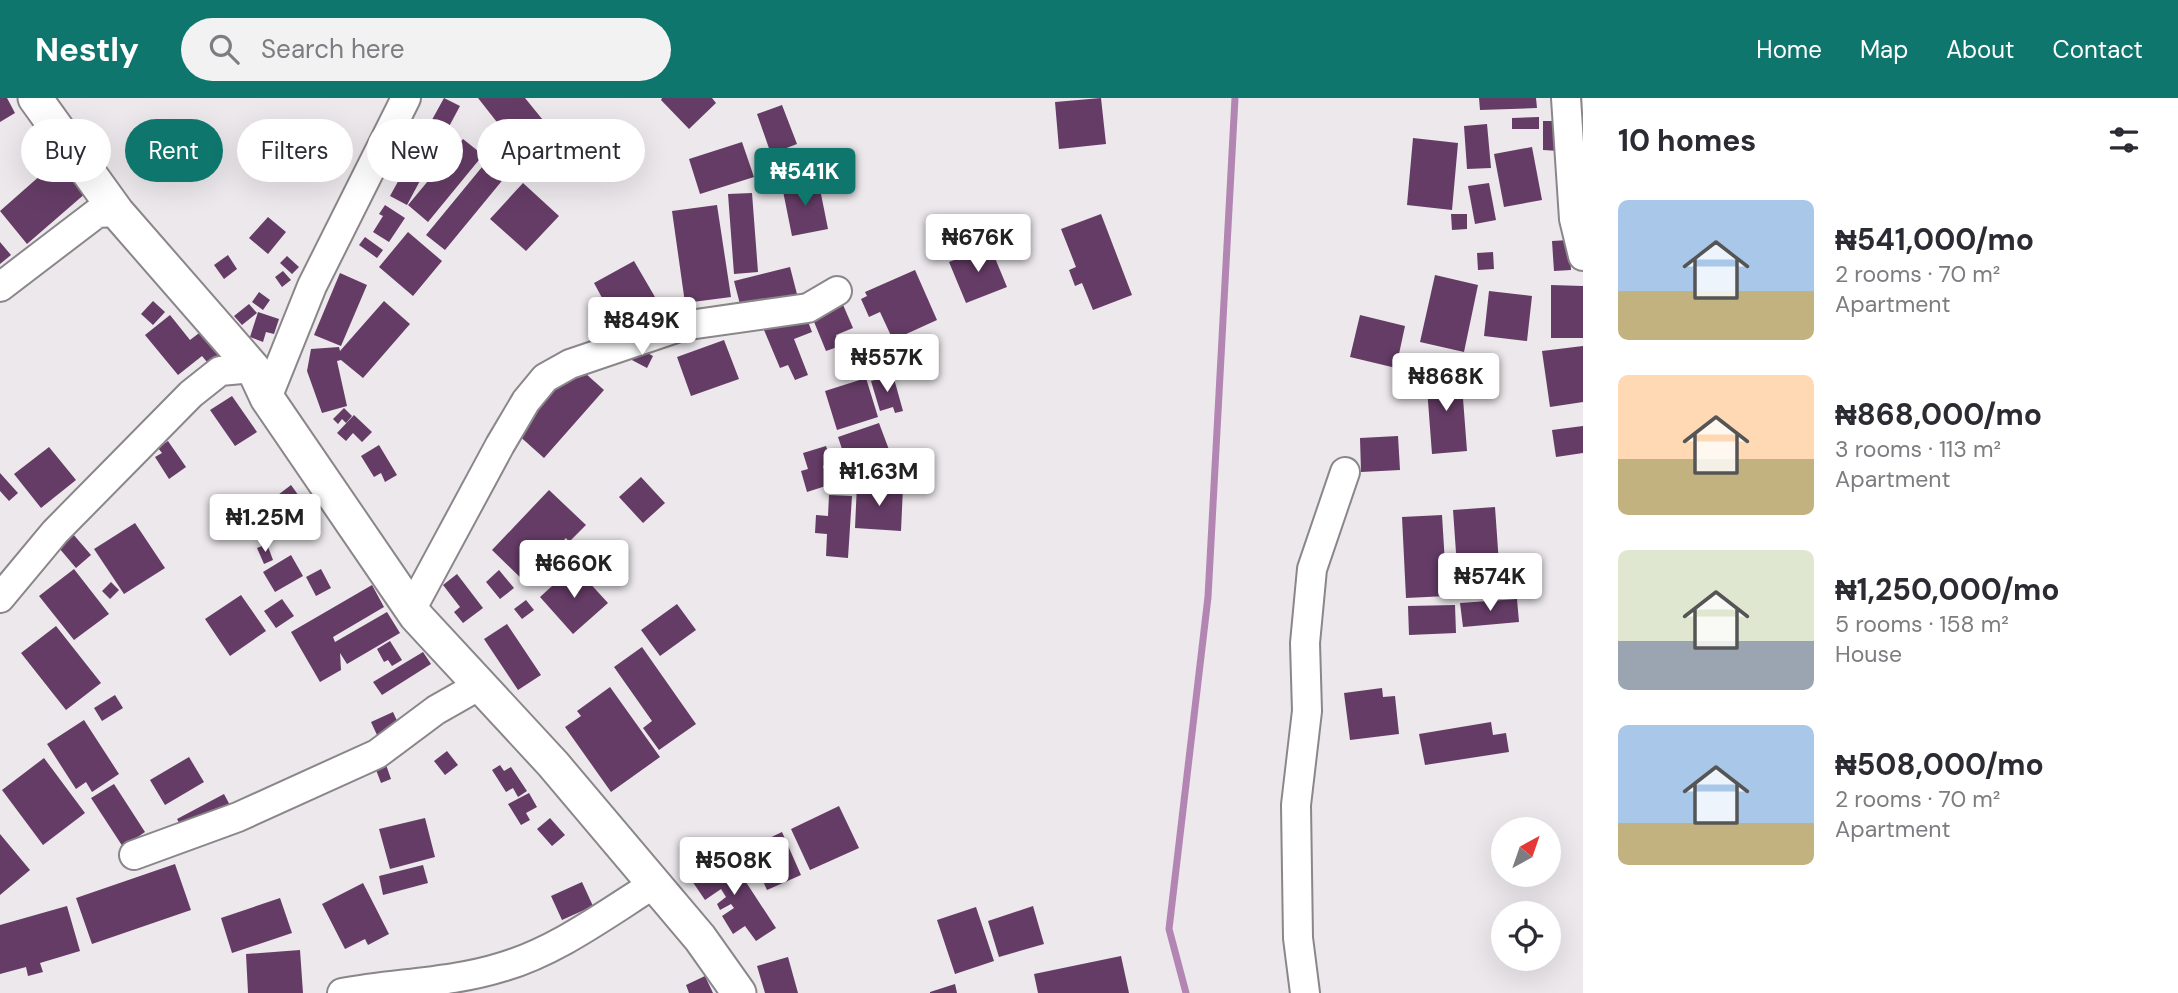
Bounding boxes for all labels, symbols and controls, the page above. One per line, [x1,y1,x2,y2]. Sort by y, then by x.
search box [181,18,671,81]
text: Nestly [35,28,139,71]
icon: search [205,30,243,68]
text: Search here [261,32,405,66]
text: Home [1756,34,1822,65]
text: Map [1860,34,1908,65]
text: About [1946,34,2015,65]
text: Contact [2053,34,2143,65]
chip: Buy [21,119,111,182]
chip: Rent [125,119,223,182]
chip: Filters [237,119,353,182]
chip: New [367,119,463,182]
chip: Apartment [477,119,645,182]
text: 10 homes [1618,121,1756,160]
icon: filters [2105,121,2143,159]
pin: ₦541K [756,148,854,208]
text: ₦541K [770,156,840,186]
pin: ₦676K [929,214,1027,274]
text: ₦541,000/mo [1835,220,2034,259]
text: ₦676K [942,222,1014,252]
icon: home [1674,228,1758,312]
text: 2 rooms · 70 m² [1835,259,2000,289]
text: Apartment [1835,289,1950,319]
pin: ₦849K [593,298,691,357]
text: ₦849K [604,305,680,335]
pin: ₦557K [838,334,936,394]
text: ₦557K [851,342,923,372]
pin: ₦868K [1397,354,1495,413]
text: ₦868K [1408,361,1484,391]
text: ₦868,000/mo [1835,395,2042,434]
icon: home [1674,403,1758,487]
text: 3 rooms · 113 m² [1835,434,2001,464]
pin: ₦1.63M [822,448,936,508]
text: ₦1.63M [840,456,918,486]
text: Apartment [1835,464,1950,494]
pin: ₦1.25M [208,494,322,554]
text: ₦1.25M [226,502,304,532]
pin: ₦660K [525,540,623,600]
text: ₦660K [536,548,613,578]
pin: ₦574K [1441,554,1539,613]
text: ₦574K [1454,561,1526,591]
text: ₦1,250,000/mo [1835,570,2059,609]
icon: home [1674,578,1758,662]
text: 5 rooms · 158 m² [1835,609,2009,639]
text: House [1835,639,1902,669]
text: ₦508,000/mo [1835,745,2044,784]
icon: home [1674,753,1758,837]
text: 2 rooms · 70 m² [1835,784,2000,814]
text: Apartment [1835,814,1950,844]
north arrow [1491,817,1561,887]
map controls [1491,817,1561,971]
pin: ₦508K [685,838,783,897]
text: ₦508K [696,845,772,875]
button: locate [1491,901,1561,971]

